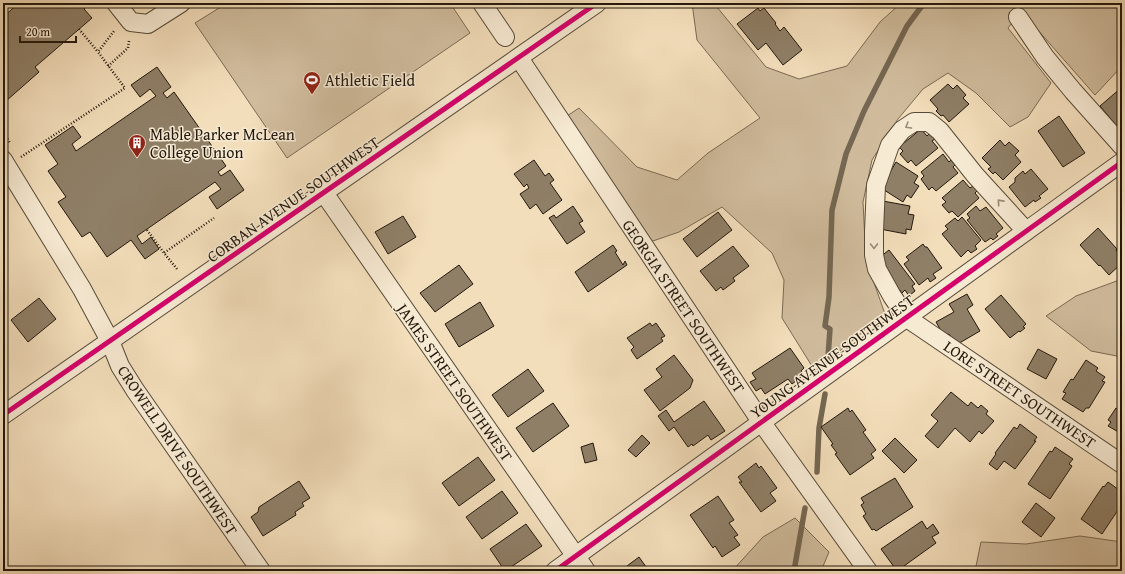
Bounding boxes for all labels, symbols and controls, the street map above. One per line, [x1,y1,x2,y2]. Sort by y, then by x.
scale bar [20,18,76,44]
text: 20 m [26,23,50,40]
place label: Athletic Field [325,68,415,92]
sports icon: Athletic Field [302,70,322,95]
place label: Mable Parker McLean College Union [150,122,295,164]
one-way arrow [905,122,912,129]
street label: CORBAN AVENUE SOUTHWEST [202,130,384,268]
building icon: Mable Parker McLean College Union [127,133,147,158]
one-way arrow [998,200,1005,207]
street label: GEORGIA STREET SOUTHWEST [617,214,751,398]
one-way arrow [870,243,878,249]
street label: YOUNG AVENUE SOUTHWEST [745,288,919,424]
street label: JAMES STREET SOUTHWEST [390,296,519,466]
street label: LORE STREET SOUTHWEST [939,334,1101,454]
street label: CROWELL DRIVE SOUTHWEST [112,360,244,540]

